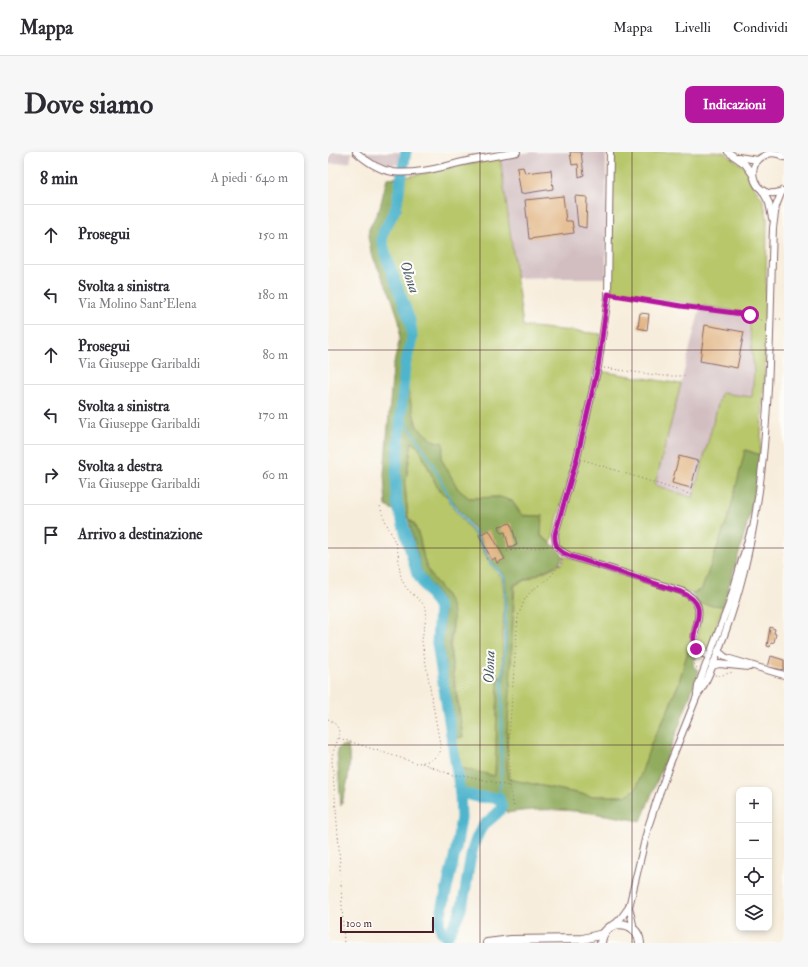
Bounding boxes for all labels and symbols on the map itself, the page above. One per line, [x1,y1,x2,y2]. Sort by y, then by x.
water label: Olona [395,258,424,296]
route start [741,306,759,324]
route end [687,640,705,658]
water label: Olona [479,650,500,684]
scale bar [340,915,434,934]

